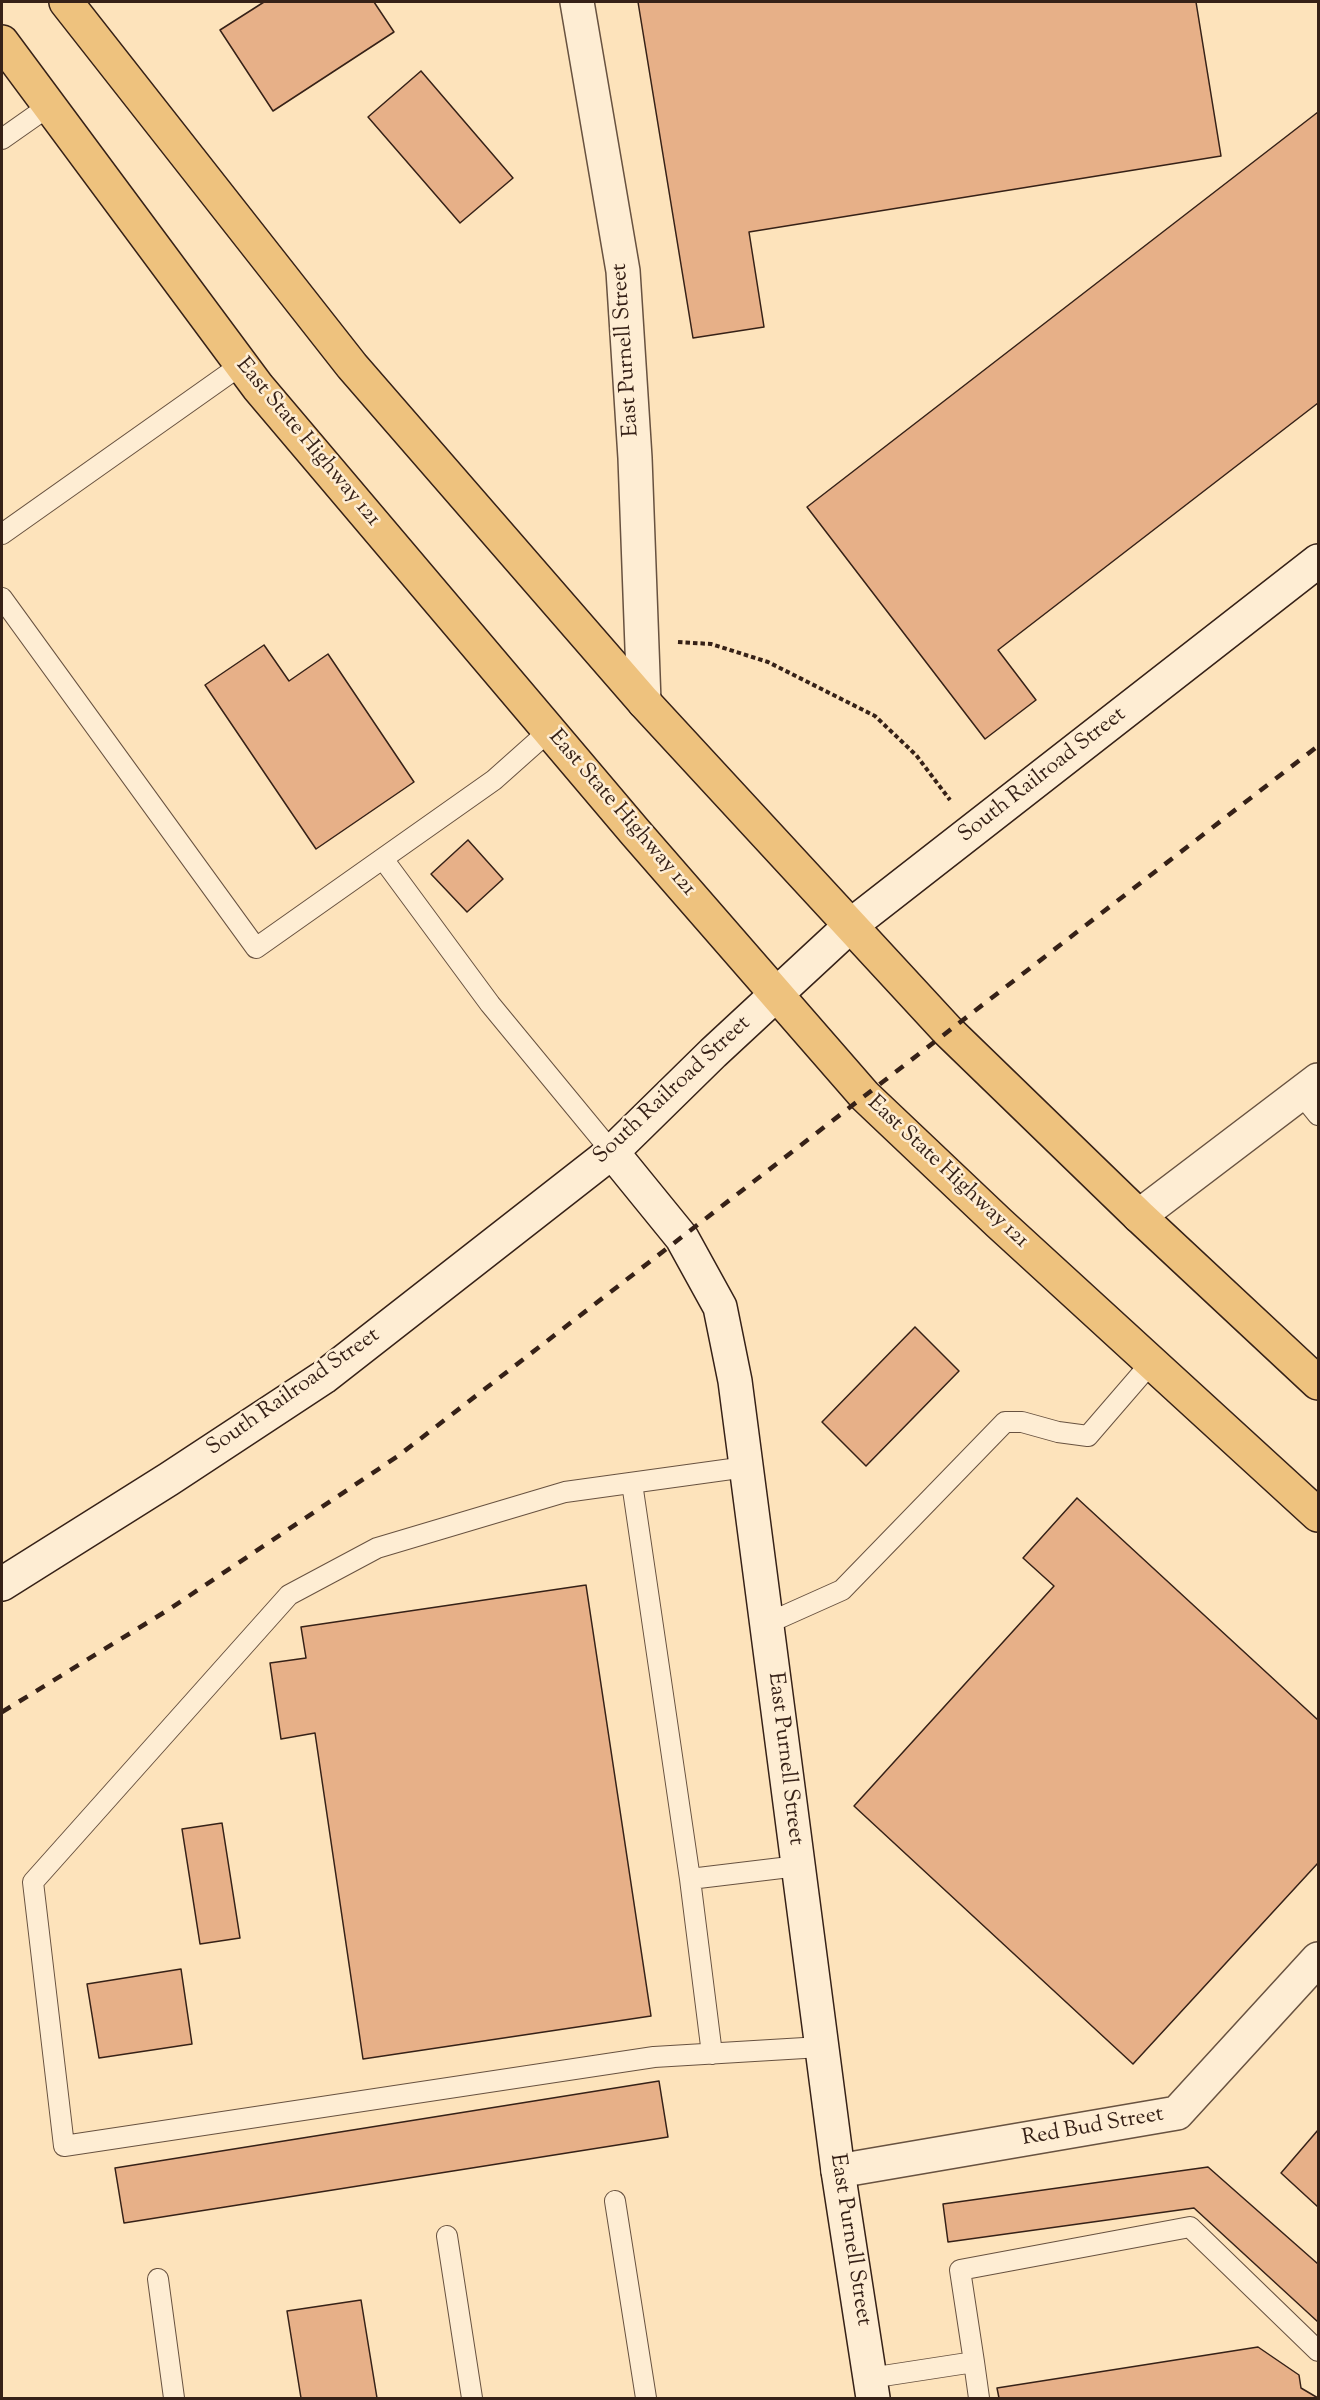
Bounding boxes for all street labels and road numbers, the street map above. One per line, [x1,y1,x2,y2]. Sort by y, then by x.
street label: East Purnell Street [608,262,646,438]
street label: East State Highway 121 [229,354,385,532]
street label: South Railroad Street [954,702,1132,850]
street label: East State Highway 121 [542,726,700,902]
street label: South Railroad Street [589,1011,757,1171]
street label: East State Highway 121 [861,1091,1033,1255]
street label: South Railroad Street [202,1323,386,1463]
street label: East Purnell Street [760,1671,808,1847]
street label: Red Bud Street [1020,2103,1166,2153]
street label: East Purnell Street [822,2152,876,2328]

